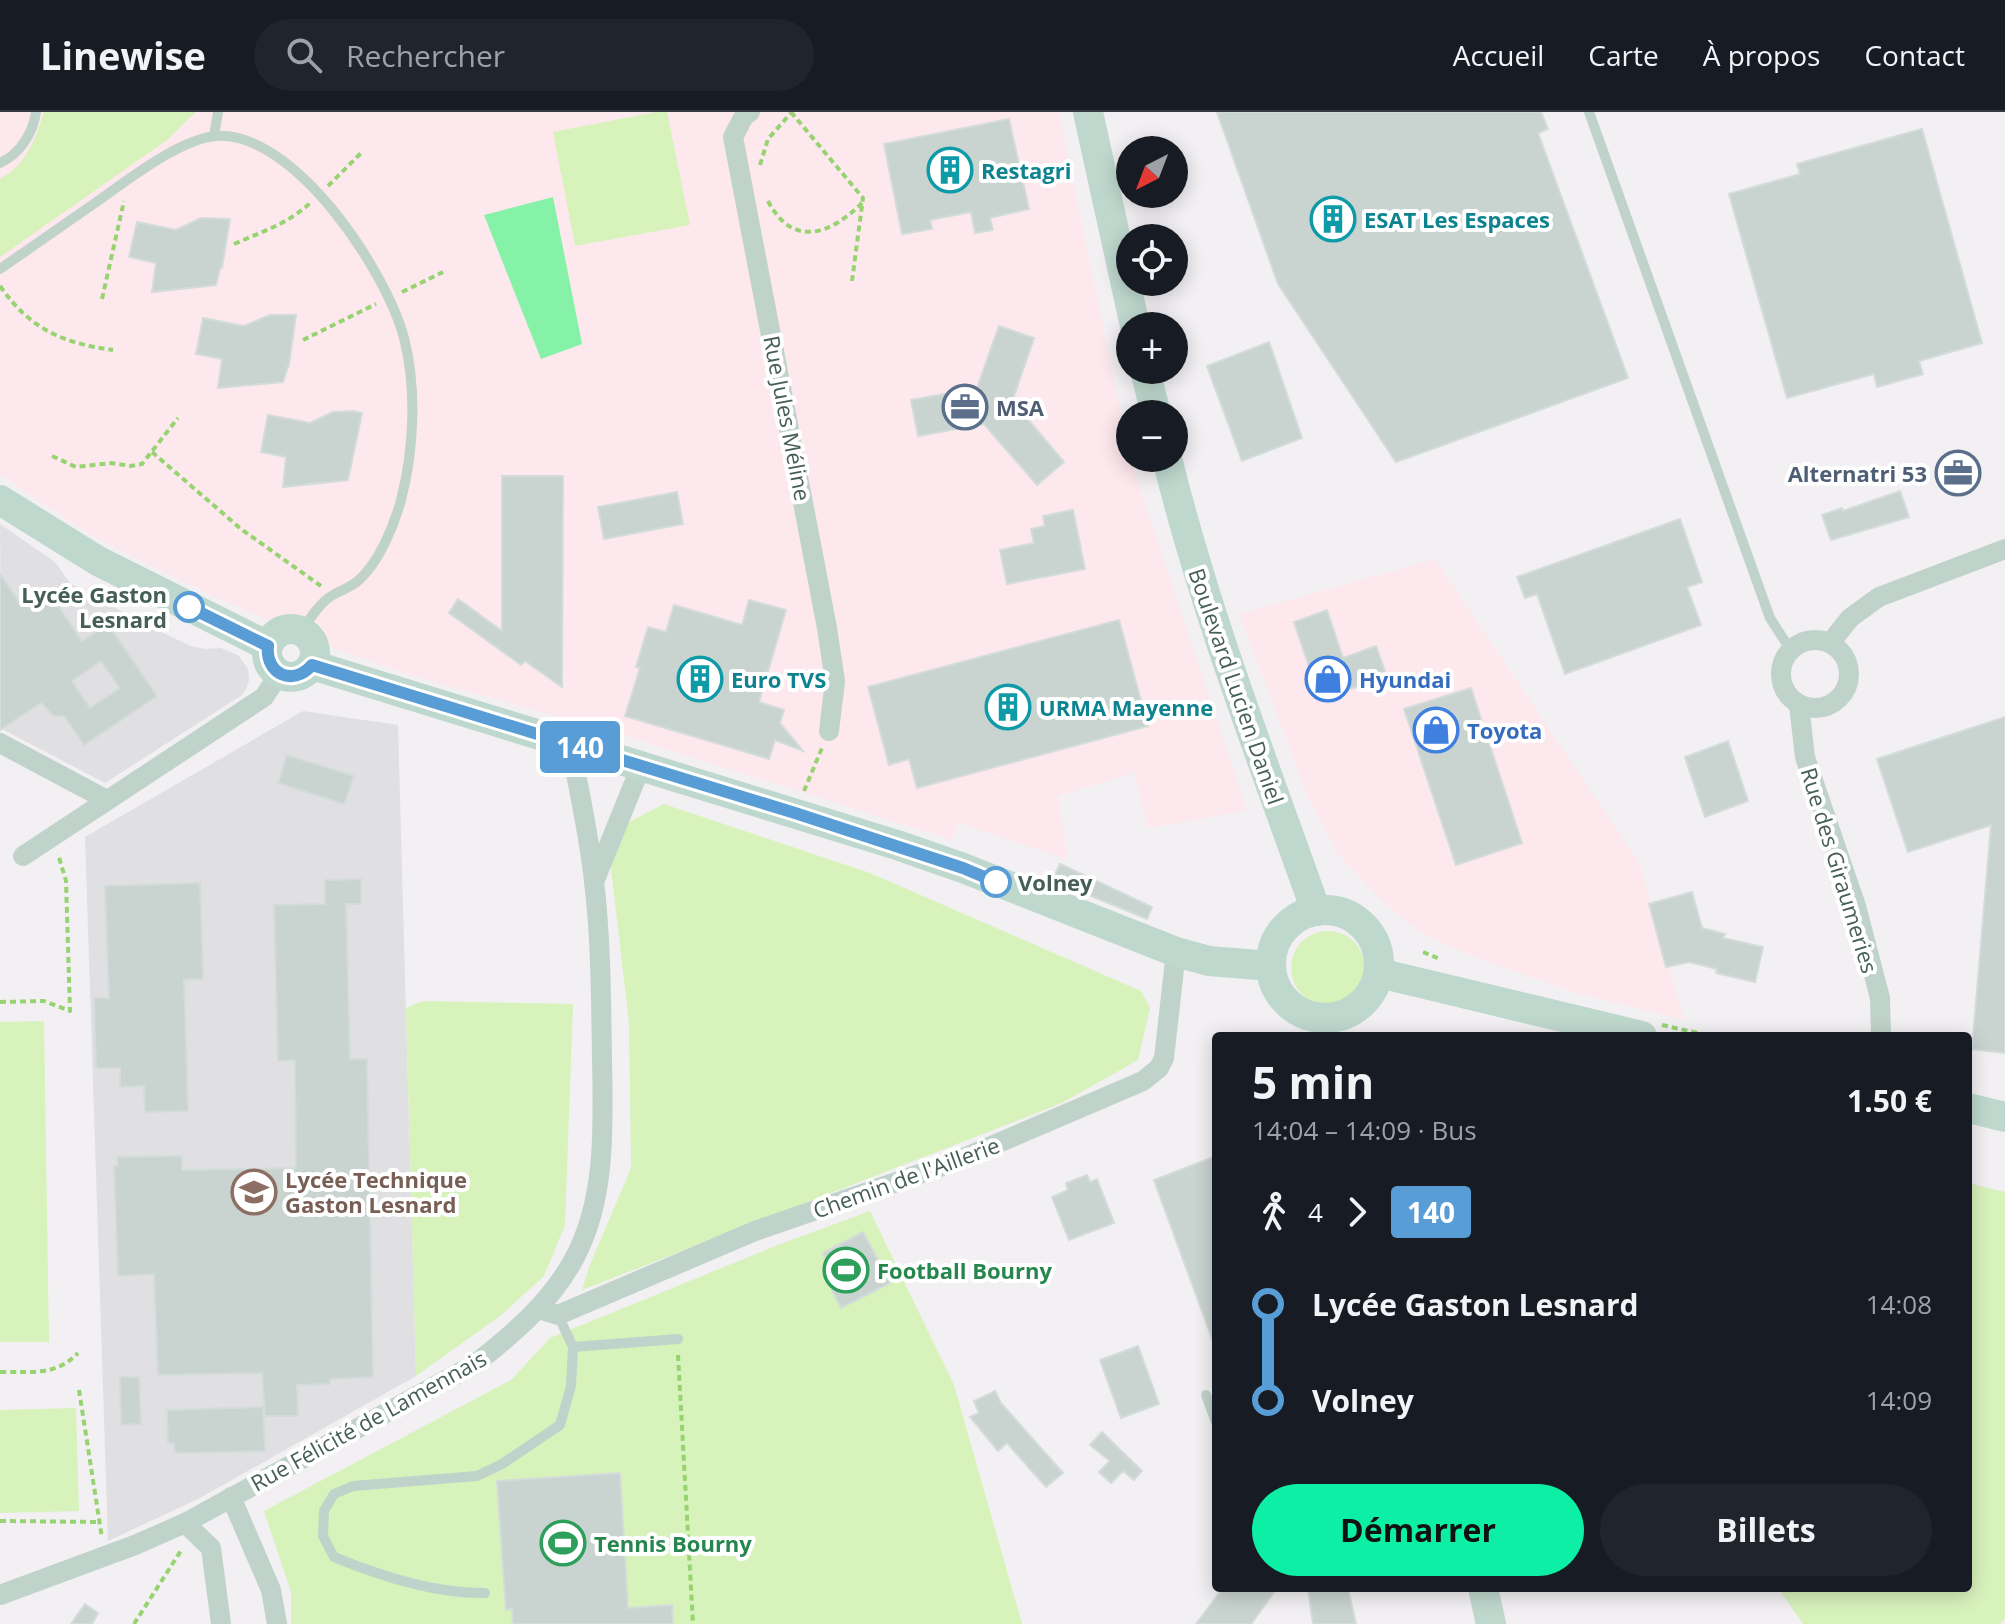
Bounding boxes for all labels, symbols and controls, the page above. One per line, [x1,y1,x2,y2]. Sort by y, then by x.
search box [254,19,814,91]
text: Linewise [40,29,206,81]
icon: search [282,33,326,77]
text: Rechercher [346,35,505,76]
text: Accueil [1453,36,1544,74]
text: Carte [1588,36,1659,74]
text: À propos [1703,36,1820,74]
text: Contact [1864,36,1965,74]
north arrow [1116,136,1188,208]
map controls [1116,136,1188,472]
building icon: Restagri [926,146,974,194]
place label: Restagri [981,155,1071,185]
building icon: ESAT Les Espaces [1309,195,1357,243]
place label: ESAT Les Espaces [1364,204,1550,234]
button: locate [1116,224,1188,296]
button: + [1116,312,1188,384]
street label: Rue Jules Méline [757,333,819,503]
office icon: MSA [941,383,989,431]
place label: MSA [996,392,1045,422]
button: − [1116,400,1188,472]
office icon: Alternatri 53 [1934,449,1982,497]
place label: Alternatri 53 [1788,458,1927,488]
street label: Boulevard Lucien Daniel [1182,564,1292,808]
place label: Lycée Gaston Lesnard [21,579,167,634]
marker: Lycée Gaston Lesnard [174,592,204,622]
building icon: Euro TVS [676,655,724,703]
shop icon: Hyundai [1304,655,1352,703]
place label: Euro TVS [731,664,826,694]
place label: Hyundai [1359,664,1451,694]
building icon: URMA Mayenne [984,683,1032,731]
place label: URMA Mayenne [1039,692,1213,722]
shop icon: Toyota [1412,706,1460,754]
place label: Toyota [1467,715,1542,745]
line badge: 140 [534,721,626,773]
text: 140 [556,728,604,766]
street label: Rue des Giraumeries [1794,764,1886,976]
marker: Volney [981,867,1011,897]
place label: Volney [1018,867,1093,897]
text: 5 min [1252,1052,1374,1112]
text: 1.50 € [1847,1080,1932,1121]
text: 14:04 – 14:09 · Bus [1252,1112,1477,1148]
street label: Chemin de l'Aillerie [809,1129,1003,1225]
place label: Lycée Technique Gaston Lesnard [285,1164,467,1219]
school or university icon: Lycée Technique Gaston Lesnard [230,1168,278,1216]
icon: walk [1252,1190,1296,1234]
icon: forward [1335,1190,1379,1234]
text: 140 [1407,1193,1455,1231]
text: 4 [1308,1194,1323,1230]
sports icon: Football Bourny [822,1246,870,1294]
place label: Football Bourny [877,1255,1053,1285]
text: Lycée Gaston Lesnard [1312,1284,1639,1325]
text: 14:08 [1866,1286,1932,1322]
street label: Rue Félicité de Lamennais [245,1343,491,1497]
text: Volney [1312,1380,1414,1421]
text: 14:09 [1866,1382,1932,1418]
button: Démarrer [1252,1484,1584,1576]
button: Billets [1600,1484,1932,1576]
sports icon: Tennis Bourny [539,1519,587,1567]
place label: Tennis Bourny [594,1528,752,1558]

